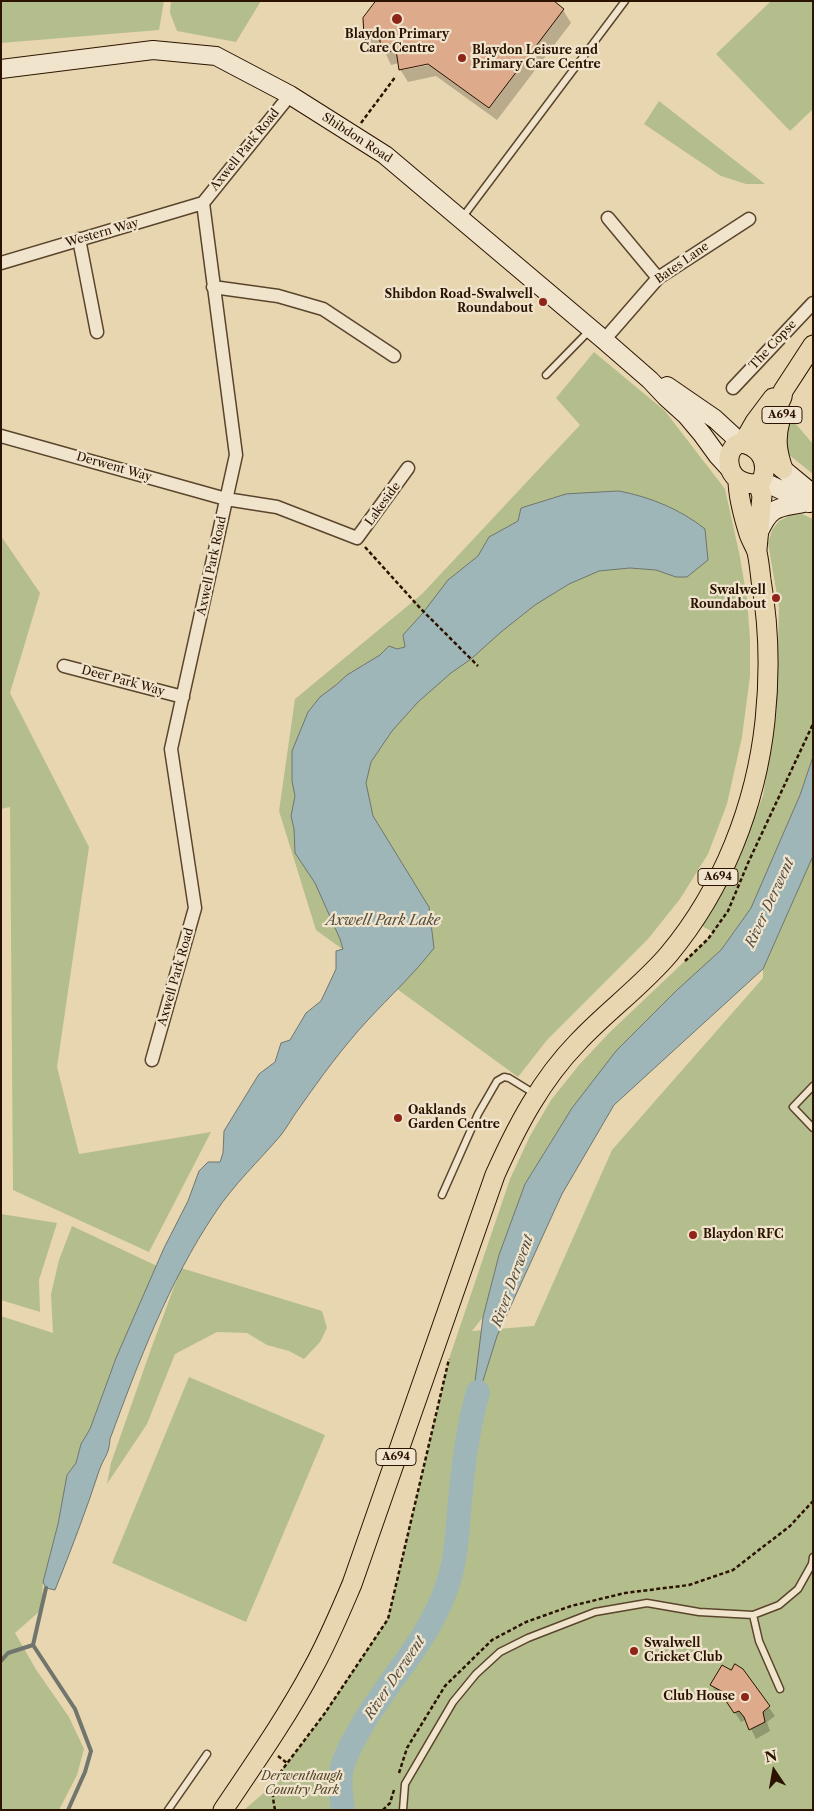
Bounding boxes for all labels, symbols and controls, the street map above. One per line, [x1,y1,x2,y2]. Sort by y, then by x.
marker: Blaydon Primary Care Centre [390,12,404,26]
place label: Blaydon Primary Care Centre [345,28,449,56]
place label: Blaydon Leisure and Primary Care Centre [472,44,601,72]
marker: Blaydon Leisure and Primary Care Centre [456,52,468,64]
street label: Axwell Park Road [207,106,283,194]
street label: Shibdon Road [319,110,395,166]
street label: Western Way [64,216,140,250]
street label: Bates Lane [652,239,712,287]
place label: Shibdon Road-Swalwell Roundabout [385,288,533,316]
marker: Shibdon Road-Swalwell Roundabout [537,296,549,308]
street label: The Copse [746,317,800,373]
road number: A694 [762,406,802,424]
street label: Derwent Way [75,449,153,485]
street label: Lakeside [362,479,404,529]
street label: Axwell Park Road [194,515,230,617]
place label: Swalwell Roundabout [690,584,766,612]
marker: Swalwell Roundabout [770,592,782,604]
street label: Deer Park Way [80,663,166,699]
water label: River Derwent [742,856,798,950]
road number: A694 [698,869,738,886]
water label: Axwell Park Lake [326,913,440,929]
street label: Axwell Park Road [155,926,197,1028]
place label: Oaklands Garden Centre [408,1104,500,1132]
marker: Oaklands Garden Centre [392,1112,404,1124]
place label: Blaydon RFC [703,1228,784,1242]
marker: Blaydon RFC [687,1229,699,1241]
water label: River Derwent [489,1233,537,1329]
road number: A694 [376,1448,416,1465]
water label: River Derwent [361,1633,429,1723]
place label: Swalwell Cricket Club [644,1637,723,1665]
marker: Swalwell Cricket Club [628,1645,640,1657]
place label: Club House [663,1690,735,1704]
marker: Club House [739,1691,751,1703]
north arrow [749,1746,799,1796]
text: N [763,1746,779,1766]
park label: Derwenthaugh Country Park [261,1770,343,1798]

